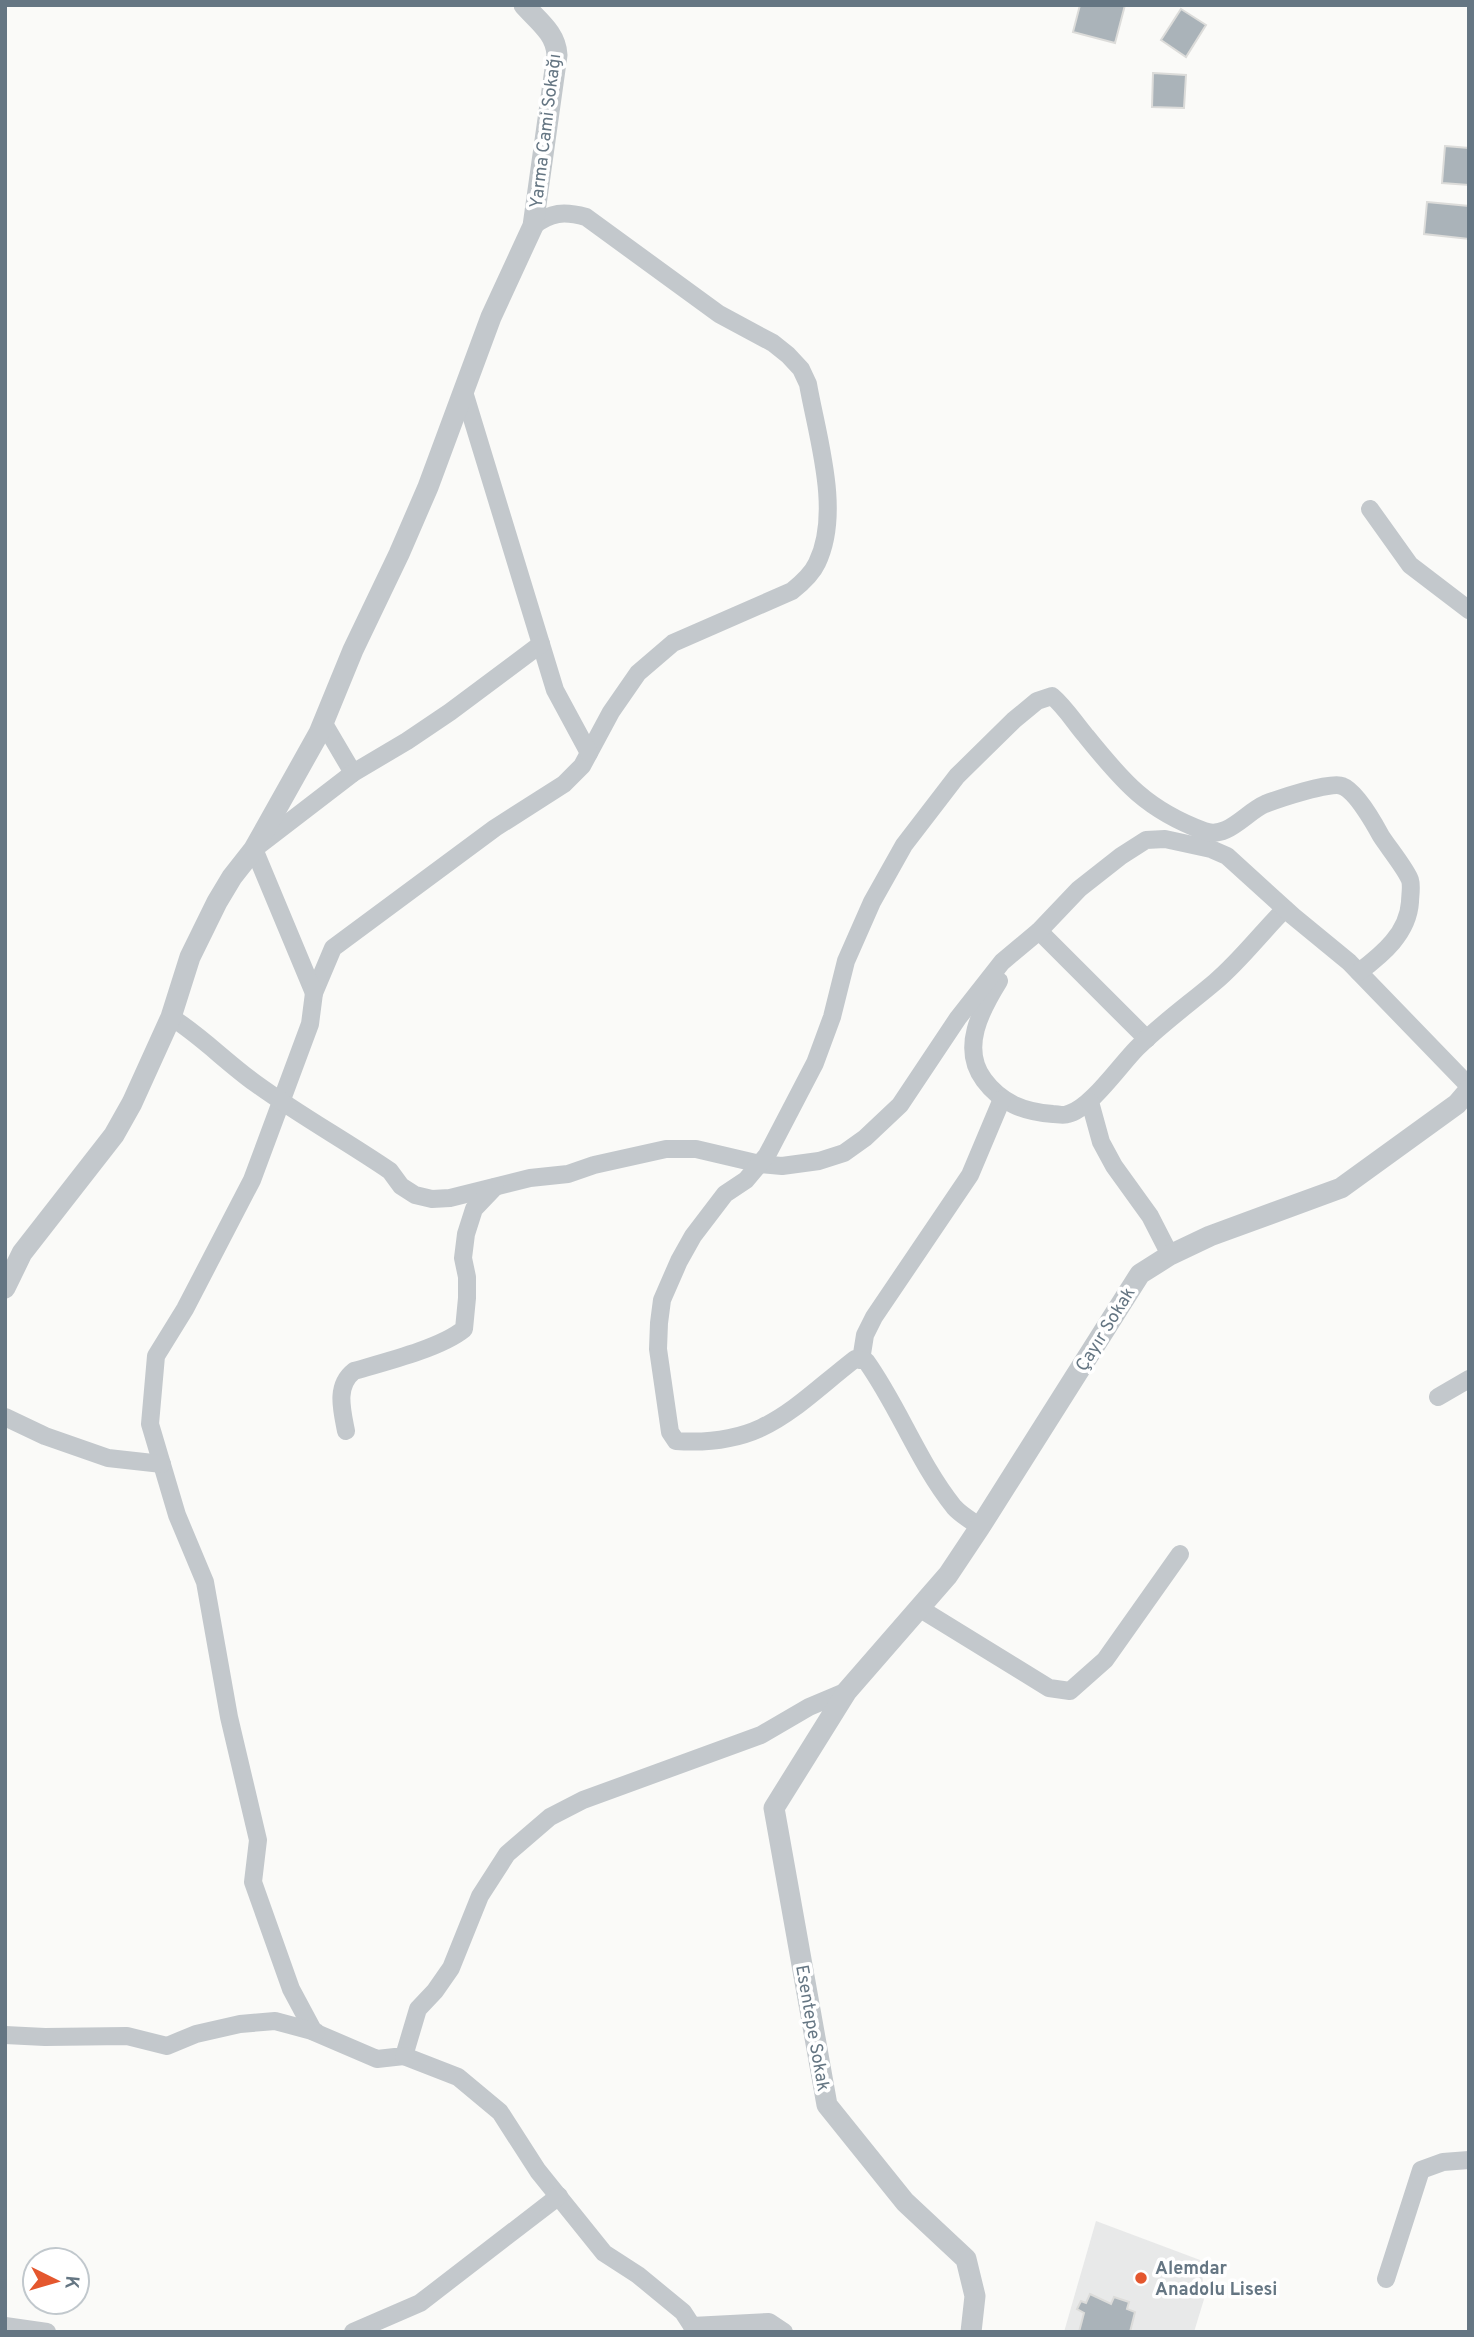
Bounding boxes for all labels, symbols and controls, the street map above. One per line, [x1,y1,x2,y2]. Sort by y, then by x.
street label: Yarma Cami Sokağı [526,53,567,210]
street label: Çayır Sokak [1071,1283,1141,1376]
street label: Esentepe Sokak [789,1963,834,2093]
north arrow [21,2246,91,2316]
place label: Alemdar Anadolu Lisesi [1155,2258,1277,2302]
marker: Alemdar Anadolu Lisesi [1133,2270,1149,2286]
text: K [58,2275,83,2290]

